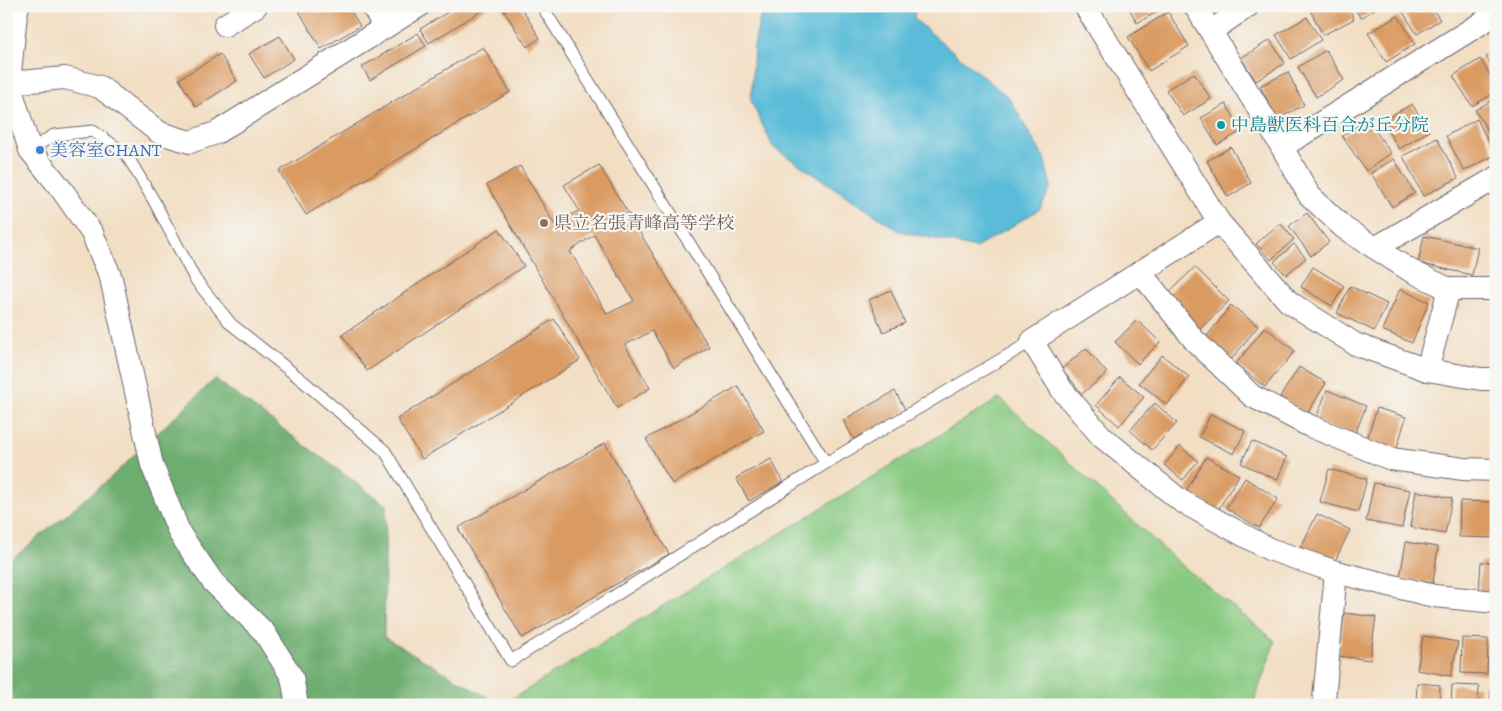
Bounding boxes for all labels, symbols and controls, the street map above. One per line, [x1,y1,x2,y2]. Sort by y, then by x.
place label: 中島獣医科百合が丘分院 [1231,113,1429,137]
marker: 中島獣医科百合が丘分院 [1215,119,1227,131]
place label: 美容室CHANT [50,138,162,162]
marker: 美容室CHANT [34,144,46,156]
place label: 県立名張青峰高等学校 [554,211,734,235]
marker: 県立名張青峰高等学校 [538,217,550,229]

